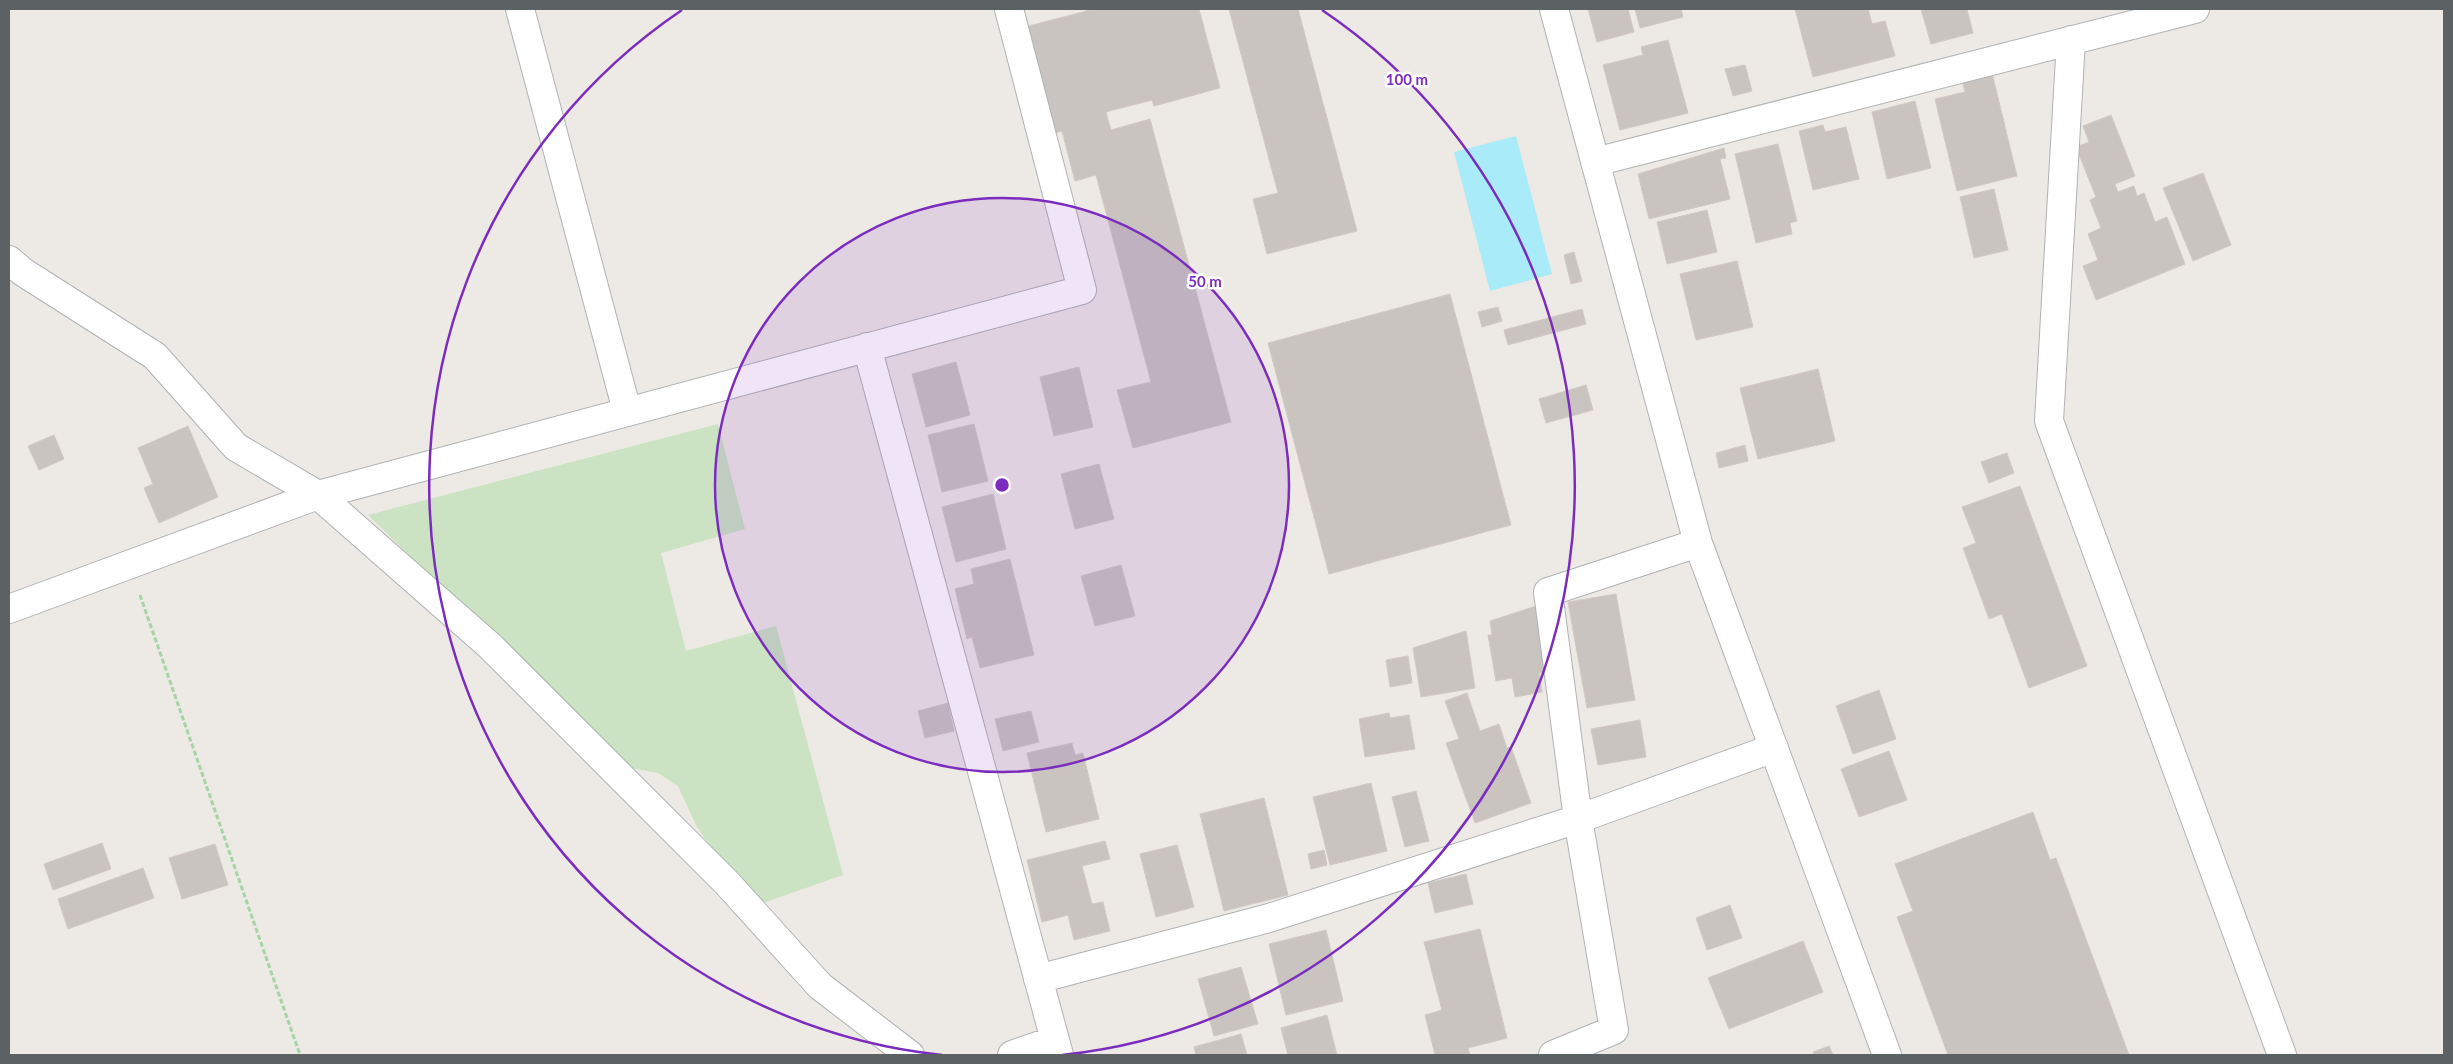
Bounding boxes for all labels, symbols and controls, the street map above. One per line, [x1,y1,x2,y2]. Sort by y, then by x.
text: 100 m [1386,70,1428,88]
text: 50 m [1188,272,1222,290]
centre of rings [993,476,1011,494]

